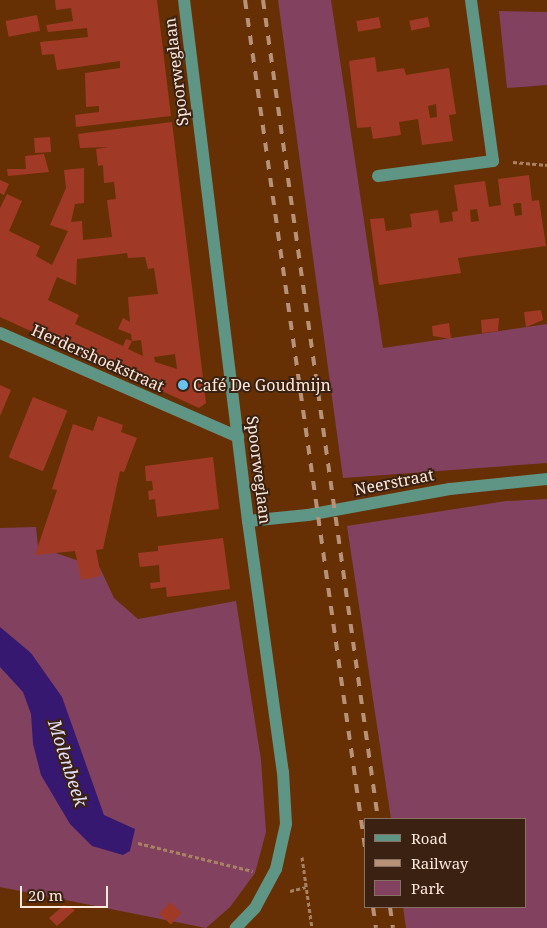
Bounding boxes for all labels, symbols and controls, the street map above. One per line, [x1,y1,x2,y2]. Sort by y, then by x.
street label: Spoorweglaan [160,17,192,127]
street label: Herdershoekstraat [29,320,167,396]
place label: Café De Goudmijn [193,375,331,395]
marker: Café De Goudmijn [177,379,189,391]
street label: Spoorweglaan [243,415,275,525]
street label: Neerstraat [353,465,435,499]
water label: Molenbeek [44,717,92,809]
legend [364,818,527,908]
text: Road [411,828,447,848]
text: Railway [411,853,468,873]
scale bar [22,876,110,908]
text: Park [411,878,444,898]
text: 20 m [28,885,63,905]

